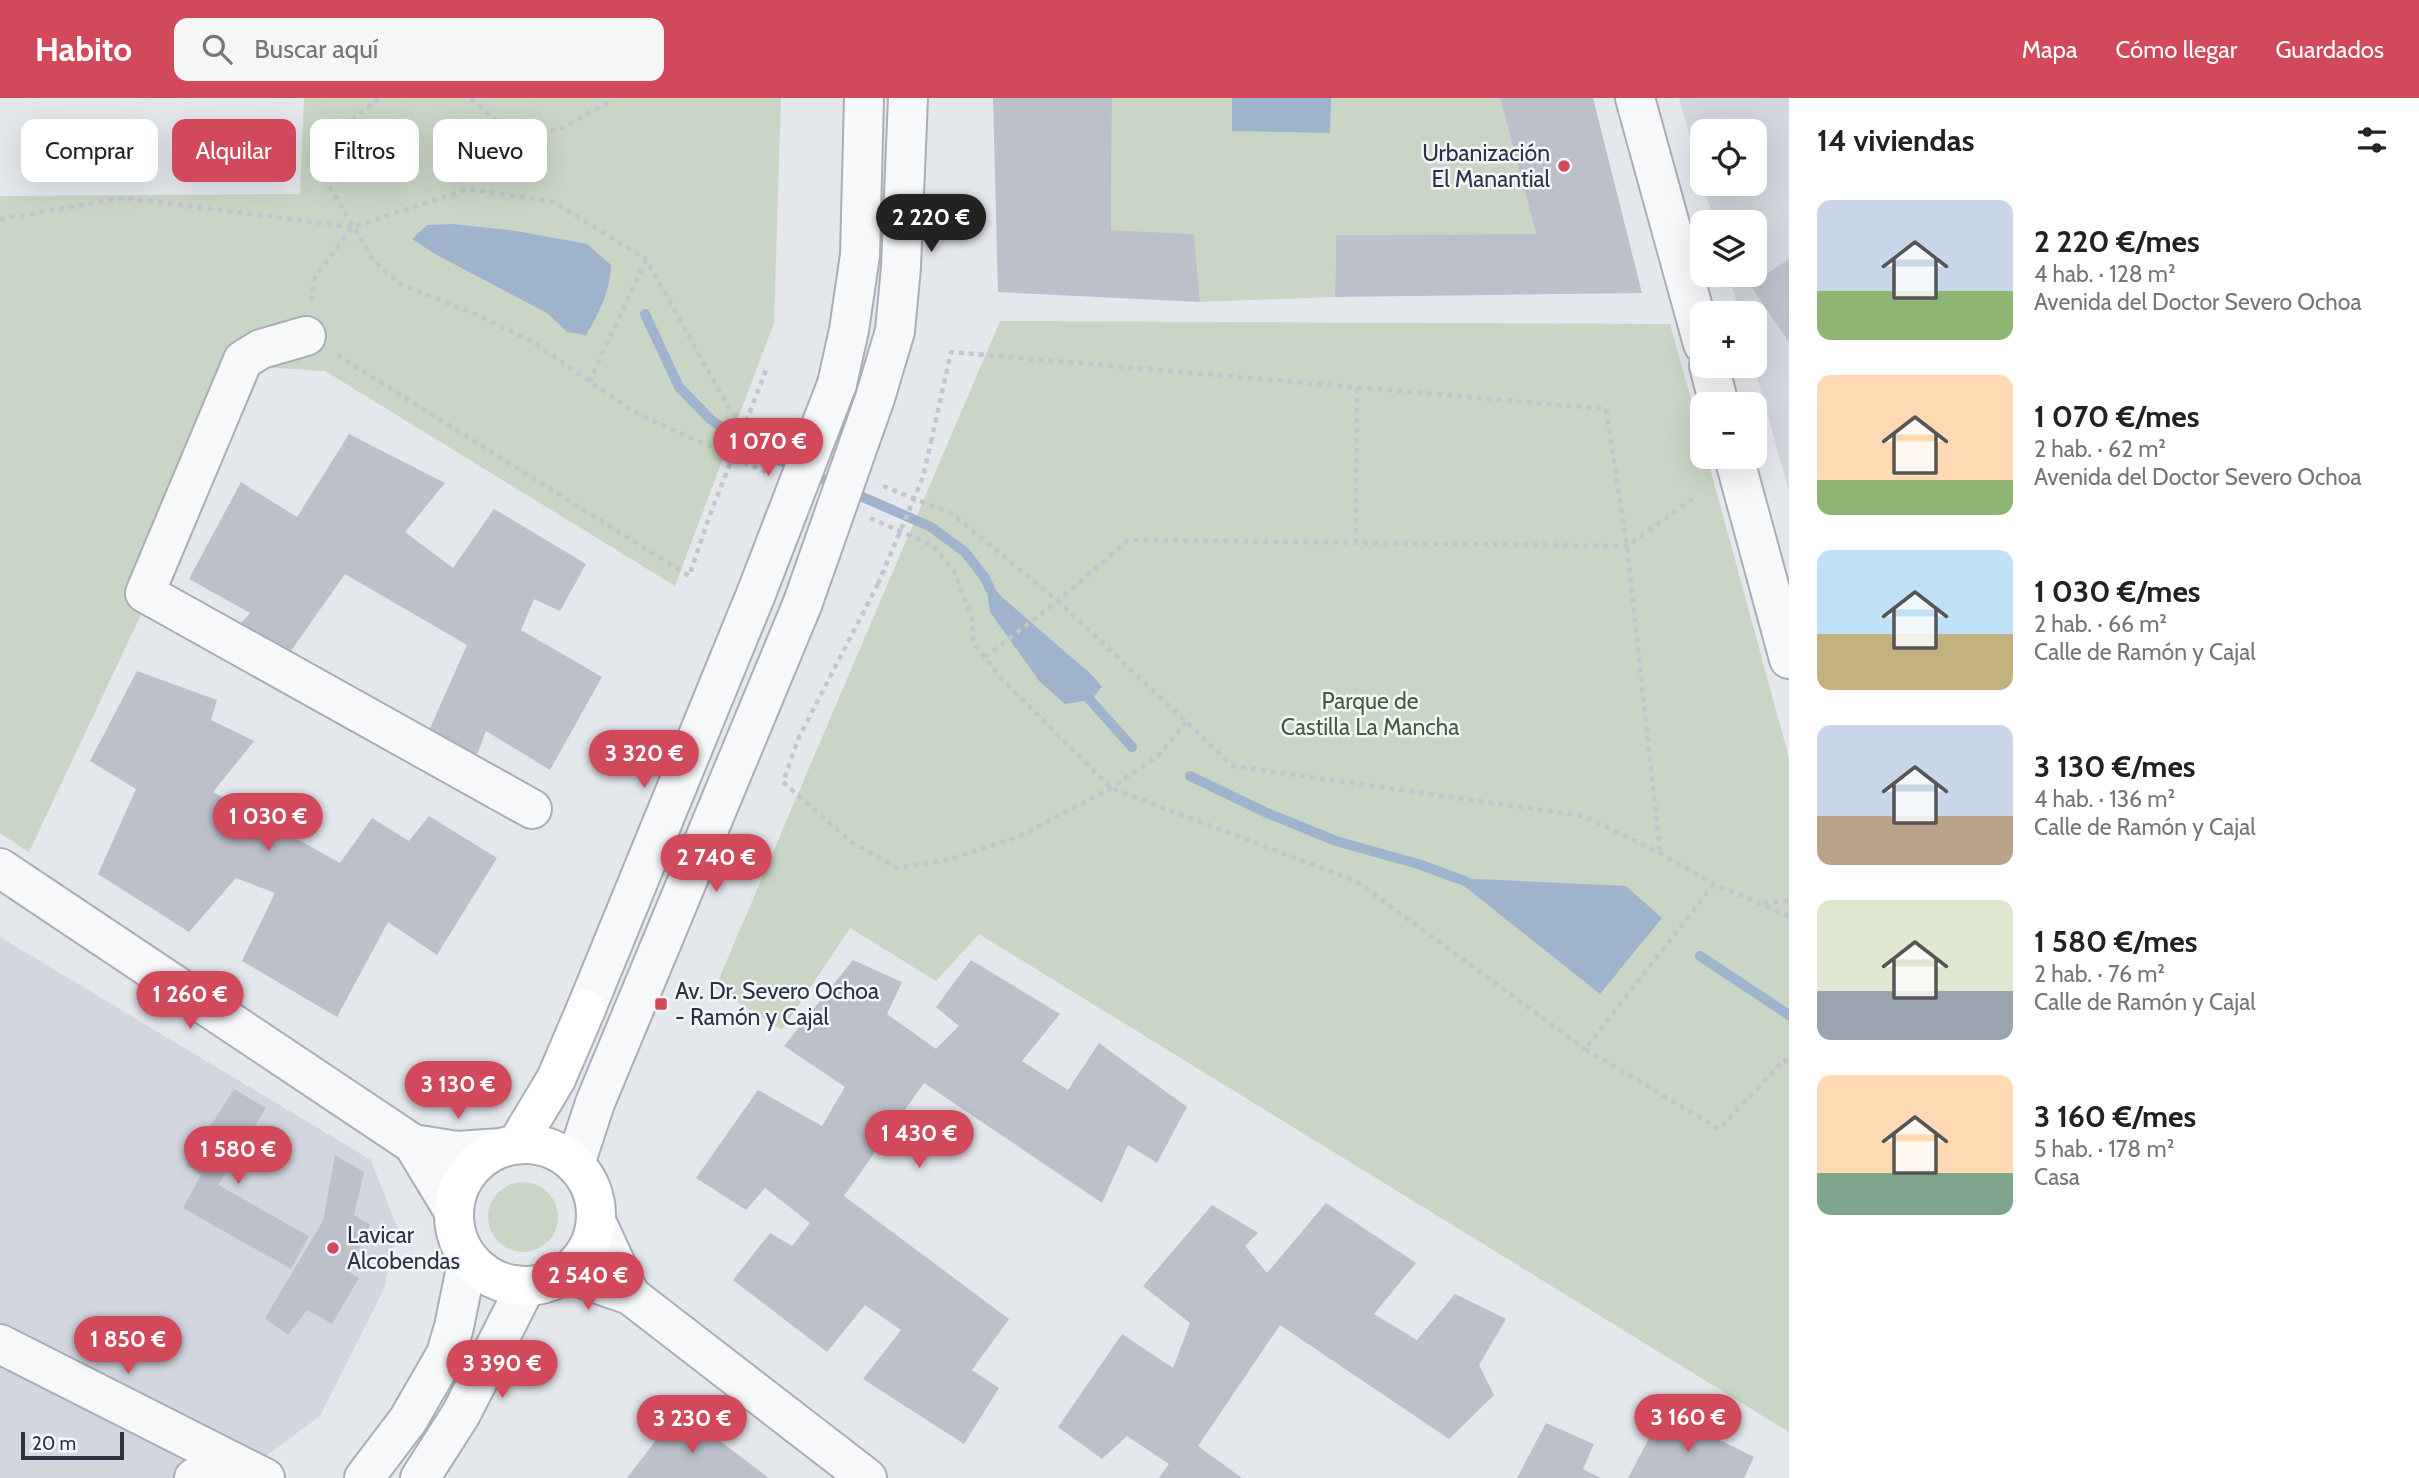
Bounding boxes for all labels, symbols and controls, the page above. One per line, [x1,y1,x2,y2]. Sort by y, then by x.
search box [174,18,664,81]
text: Habito [35,29,132,69]
icon: search [198,30,236,68]
text: Buscar aquí [254,33,378,65]
text: Mapa [2022,35,2078,64]
text: Cómo llegar [2116,35,2237,64]
text: Guardados [2275,35,2384,64]
chip: Comprar [21,119,158,182]
chip: Alquilar [172,119,296,182]
chip: Filtros [310,119,419,182]
chip: Nuevo [433,119,547,182]
map controls [1690,119,1767,469]
button: locate [1690,119,1767,196]
icon: filters [2353,121,2391,159]
text: 14 viviendas [1817,122,1974,159]
place label: Urbanización El Manantial [1422,139,1551,193]
marker: Urbanización El Manantial [1556,158,1572,174]
pin: 2 220 € [866,194,996,254]
text: 2 220 € [892,203,970,231]
button: layers [1690,210,1767,287]
text: 2 220 €/mes [2034,223,2200,260]
icon: home [1873,228,1957,312]
text: 4 hab. · 128 m² [2034,260,2176,288]
text: Avenida del Doctor Severo Ochoa [2034,288,2362,316]
button: + [1690,301,1767,378]
button: − [1690,392,1767,469]
text: 1 070 €/mes [2034,398,2199,435]
icon: home [1873,403,1957,487]
pin: 1 070 € [703,418,833,478]
text: 1 070 € [729,427,807,455]
text: 2 hab. · 62 m² [2034,435,2166,463]
text: Avenida del Doctor Severo Ochoa [2034,463,2362,491]
text: 1 030 €/mes [2034,573,2201,610]
icon: home [1873,578,1957,662]
text: 2 hab. · 66 m² [2034,610,2167,638]
text: Calle de Ramón y Cajal [2034,638,2256,666]
park label: Parque de Castilla La Mancha [1281,687,1459,741]
pin: 3 320 € [579,730,709,790]
text: 3 320 € [605,739,683,767]
text: 3 130 €/mes [2034,748,2196,785]
icon: home [1873,753,1957,837]
text: 4 hab. · 136 m² [2034,785,2175,813]
pin: 1 030 € [203,794,333,853]
text: 1 030 € [229,802,307,830]
text: Calle de Ramón y Cajal [2034,813,2256,841]
pin: 2 740 € [651,834,781,894]
text: 2 740 € [677,843,755,871]
text: 1 580 €/mes [2034,923,2197,960]
icon: home [1873,928,1957,1012]
text: 2 hab. · 76 m² [2034,960,2165,988]
pin: 1 260 € [125,972,255,1031]
place label: Av. Dr. Severo Ochoa - Ramón y Cajal [675,977,879,1031]
text: 1 260 € [153,980,227,1008]
text: Calle de Ramón y Cajal [2034,988,2256,1016]
marker: Av. Dr. Severo Ochoa - Ramón y Cajal [653,996,669,1012]
pin: 3 130 € [393,1062,523,1121]
text: 3 130 € [421,1070,495,1098]
text: 3 160 €/mes [2034,1098,2196,1135]
icon: home [1873,1103,1957,1187]
pin: 1 430 € [854,1110,984,1170]
text: 1 430 € [881,1119,957,1147]
pin: 1 580 € [173,1126,303,1186]
text: 1 580 € [200,1135,276,1163]
text: 5 hab. · 178 m² [2034,1135,2174,1163]
text: Casa [2034,1163,2080,1191]
place label: Lavicar Alcobendas [347,1221,460,1275]
marker: Lavicar Alcobendas [325,1240,341,1256]
pin: 2 540 € [523,1252,653,1312]
text: 2 540 € [548,1261,628,1289]
pin: 1 850 € [63,1316,193,1376]
text: 1 850 € [90,1325,166,1353]
pin: 3 390 € [437,1340,567,1400]
text: 3 390 € [462,1349,542,1377]
pin: 3 160 € [1623,1394,1753,1454]
pin: 3 230 € [627,1396,757,1455]
text: 3 160 € [1650,1403,1726,1431]
text: 3 230 € [653,1404,731,1432]
scale bar [21,1429,124,1461]
text: 20 m [32,1432,76,1455]

